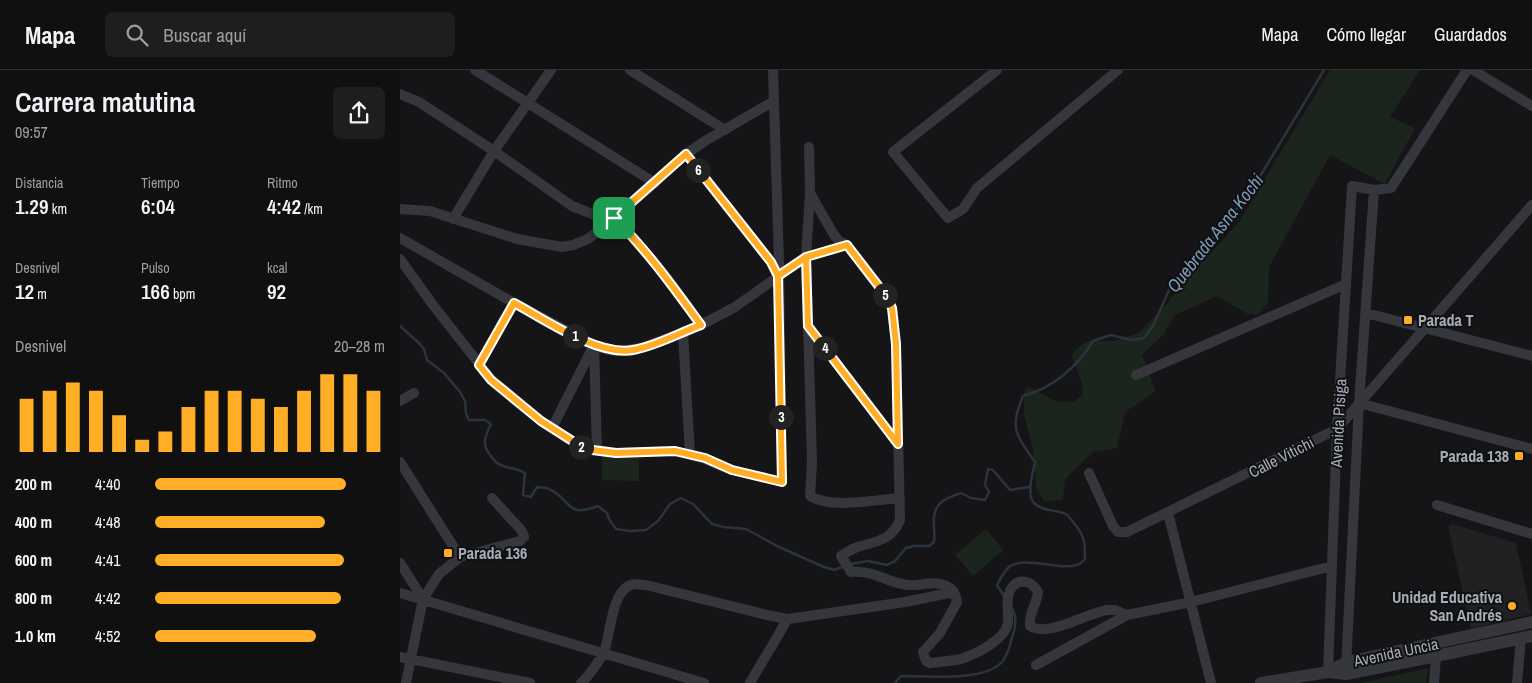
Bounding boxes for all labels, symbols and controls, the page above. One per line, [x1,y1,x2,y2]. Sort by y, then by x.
search box [105,12,455,57]
text: Mapa [25,19,75,51]
icon: search [123,21,151,49]
text: Buscar aquí [163,22,246,48]
text: Mapa [1261,22,1298,47]
text: Cómo llegar [1326,22,1406,47]
text: Guardados [1434,22,1507,47]
text: Carrera matutina [15,83,195,121]
button: share [333,87,385,139]
text: 09:57 [15,121,48,143]
pin: 6 [686,158,710,182]
text: 6 [695,161,702,179]
water label: Quebrada Asna Kochi [1161,168,1269,298]
text: Distancia [15,174,64,192]
text: Tiempo [141,174,180,192]
text: Ritmo [267,174,298,192]
text: 1.29 [15,192,49,221]
text: 6:04 [141,192,175,221]
text: 4:42 [267,192,301,221]
pin [593,197,635,239]
text: km [49,200,67,218]
text: /km [301,200,323,218]
icon: arrive [600,204,628,232]
text: Desnivel [15,259,60,277]
text: Pulso [141,259,170,277]
text: kcal [267,259,287,277]
text: 12 [15,277,34,306]
text: 166 [141,277,170,306]
text: 92 [267,277,286,306]
pin: 5 [872,282,898,308]
text: m [34,285,47,303]
text: bpm [170,285,195,303]
text: 5 [882,286,889,304]
place label: Parada T [1418,309,1473,331]
marker: Parada T [1402,314,1414,326]
pin: 1 [562,324,588,348]
text: 1 [572,327,579,345]
text: Desnivel [15,335,66,357]
text: 20–28 m [334,335,385,357]
pin: 4 [812,336,838,360]
text: 4 [822,339,829,357]
street label: Avenida Pisiga [1325,377,1351,469]
pin: 3 [768,404,794,430]
text: 3 [778,408,785,426]
street label: Calle Vitichi [1245,431,1317,483]
pin: 2 [568,434,594,460]
text: 2 [578,438,585,456]
place label: Parada 138 [1440,445,1509,467]
marker: Parada 138 [1513,450,1525,462]
text: 200 m [15,473,52,495]
text: 4:40 [95,473,121,495]
text: 400 m [15,511,52,533]
text: 4:48 [95,511,121,533]
place label: Parada 136 [458,542,527,564]
marker: Parada 136 [442,547,454,559]
text: 600 m [15,549,52,571]
text: 4:41 [95,549,121,571]
place label: Unidad Educativa San Andrés [1392,586,1503,626]
text: 800 m [15,587,52,609]
text: 4:42 [95,587,121,609]
marker: Unidad Educativa San Andrés [1506,600,1518,612]
text: 1.0 km [15,625,56,647]
text: 4:52 [95,625,121,647]
street label: Avenida Uncia [1351,632,1441,672]

